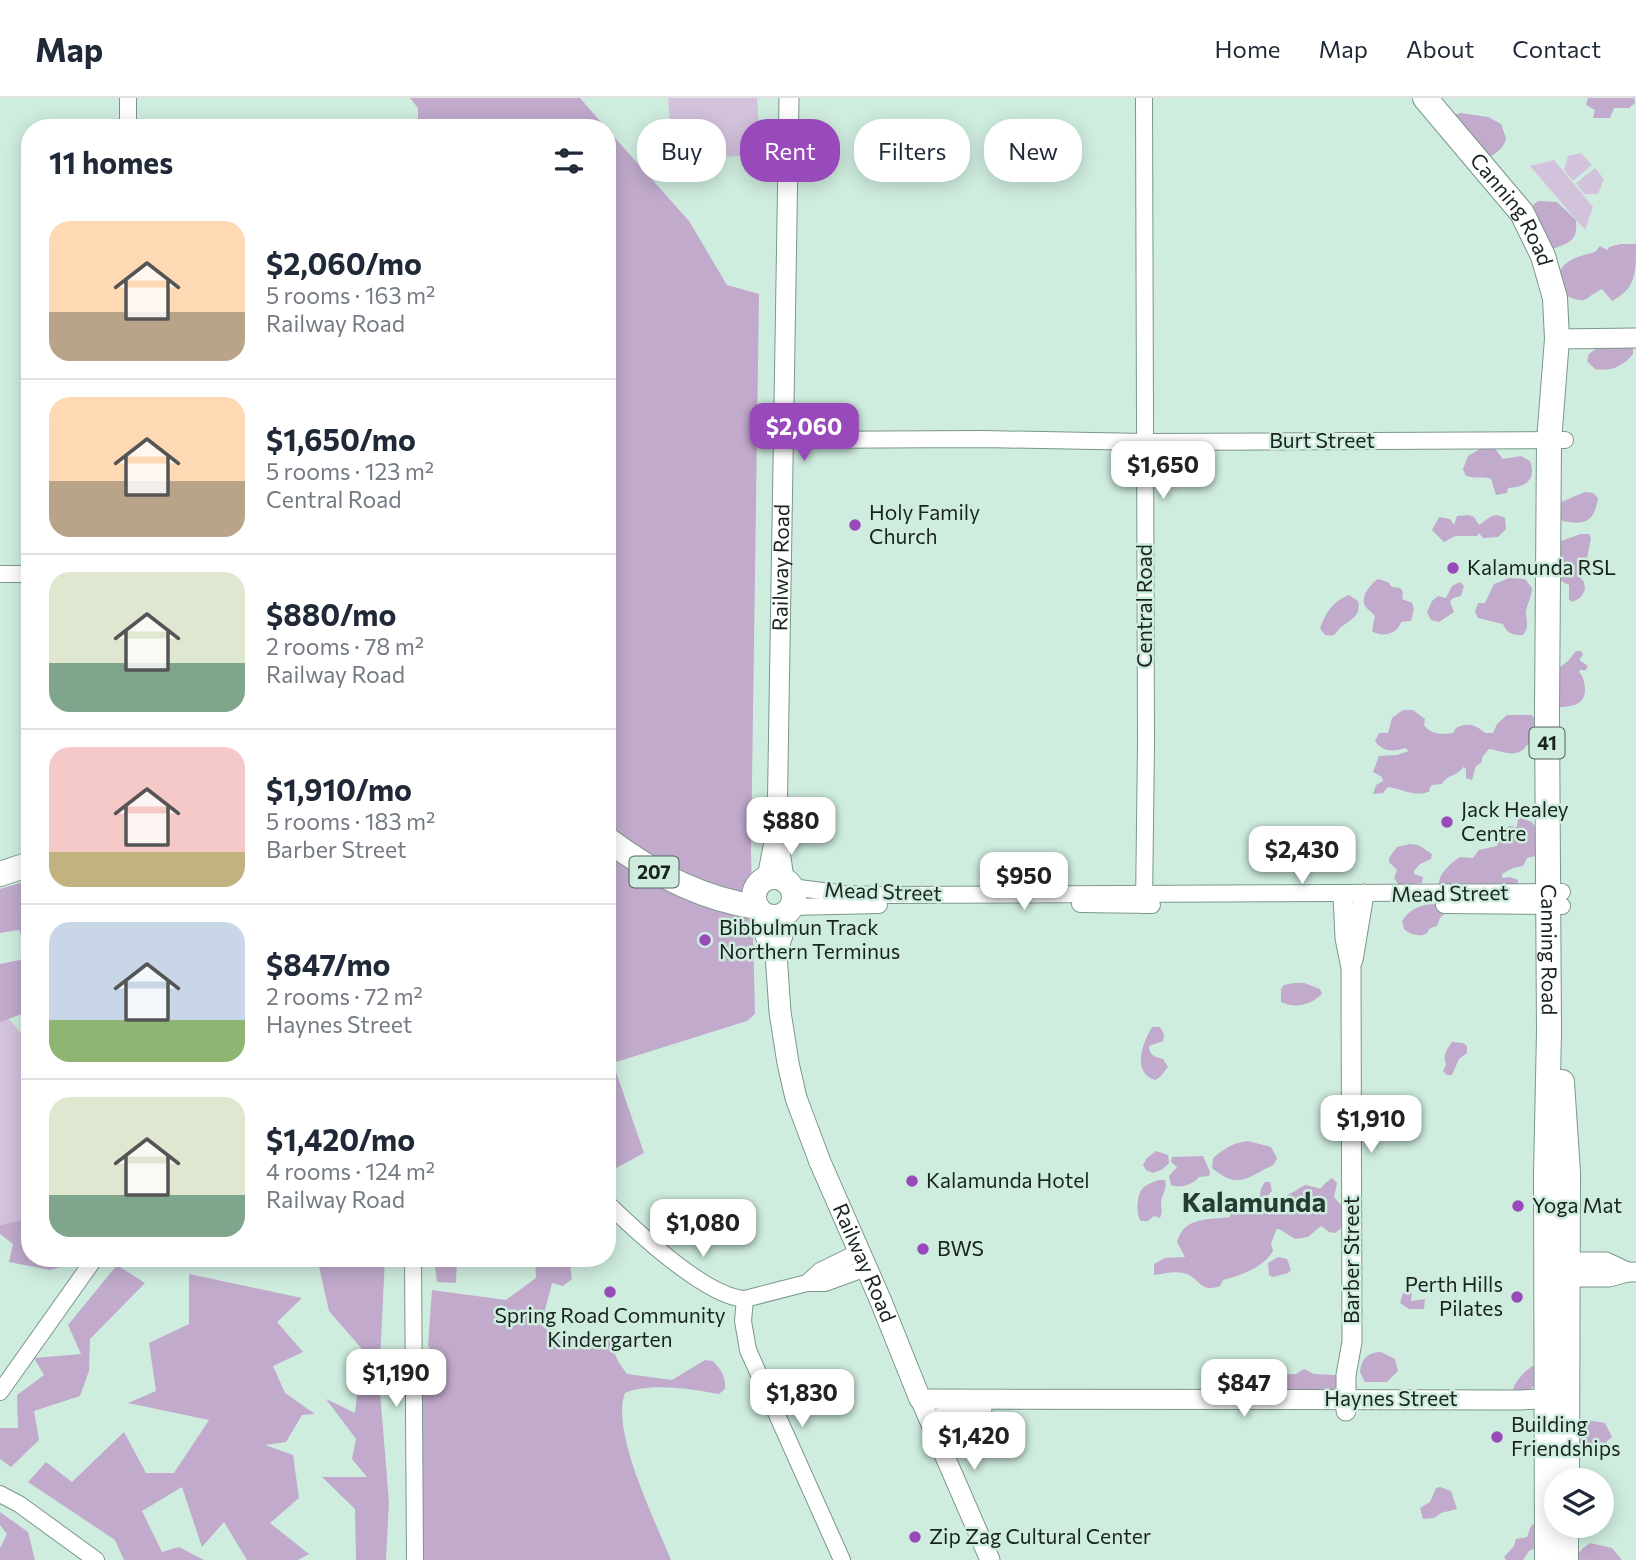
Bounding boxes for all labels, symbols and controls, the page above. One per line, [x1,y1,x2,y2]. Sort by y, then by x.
text: Map [35,28,103,69]
text: Home [1215,34,1281,63]
text: Map [1319,34,1368,63]
text: About [1406,34,1474,63]
text: Contact [1512,34,1601,63]
chip: Buy [637,119,726,182]
chip: Rent [740,119,840,182]
chip: Filters [854,119,970,182]
chip: New [984,119,1082,182]
icon: filters [550,142,588,180]
text: 11 homes [49,143,173,180]
street label: Canning Road [1466,147,1559,268]
text: $2,060/mo [266,244,422,281]
icon: home [105,249,189,333]
text: 5 rooms · 163 m² [266,281,435,309]
text: Railway Road [266,309,405,337]
pin: $2,060 [747,404,861,463]
text: $2,060 [766,412,842,440]
text: $1,650/mo [266,420,416,457]
icon: home [105,425,189,509]
street label: Burt Street [1269,427,1375,452]
pin: $1,650 [1106,442,1220,501]
text: $1,650 [1127,450,1199,478]
text: 5 rooms · 123 m² [266,457,434,485]
text: Central Road [266,485,401,513]
place label: Holy Family Church [869,499,980,548]
street label: Railway Road [766,504,793,631]
marker: Holy Family Church [847,517,863,533]
street label: Central Road [1131,544,1156,668]
place label: Kalamunda RSL [1467,554,1616,579]
marker: Kalamunda RSL [1445,560,1461,576]
text: $880/mo [266,595,396,632]
icon: home [105,600,189,684]
text: 2 rooms · 78 m² [266,632,424,660]
text: Railway Road [266,660,405,688]
road number: 41 [1530,728,1564,758]
text: $1,910/mo [266,770,412,807]
icon: home [105,775,189,859]
place label: Jack Healey Centre [1461,796,1569,845]
pin: $880 [750,798,832,857]
text: $880 [763,806,819,834]
text: 5 rooms · 183 m² [266,807,435,835]
marker: Jack Healey Centre [1439,814,1455,830]
pin: $2,430 [1245,826,1359,886]
text: Barber Street [266,835,406,863]
text: $2,430 [1265,835,1339,863]
pin: $950 [983,852,1065,912]
road number: 207 [630,856,678,888]
text: $950 [996,861,1052,889]
street label: Mead Street [824,876,942,905]
street label: Mead Street [1391,879,1509,906]
street label: Canning Road [1537,884,1563,1015]
place label: Bibbulmun Track Northern Terminus [719,914,900,963]
marker: Bibbulmun Track Northern Terminus [697,932,713,948]
text: $847/mo [266,945,391,982]
icon: home [105,950,189,1034]
text: 2 rooms · 72 m² [266,982,423,1010]
text: Haynes Street [266,1010,412,1038]
pin: $1,910 [1314,1096,1428,1155]
text: $1,910 [1337,1104,1405,1132]
text: $1,420/mo [266,1120,415,1157]
icon: home [105,1125,189,1209]
text: 4 rooms · 124 m² [266,1157,435,1185]
place label: Kalamunda Hotel [926,1167,1090,1192]
marker: Kalamunda Hotel [904,1173,920,1189]
district label: Kalamunda [1182,1184,1326,1218]
text: Railway Road [266,1185,405,1213]
place label: Yoga Mat [1532,1192,1622,1217]
street label: Barber Street [1338,1196,1363,1324]
marker: Yoga Mat [1510,1198,1526,1214]
street label: Railway Road [829,1199,902,1325]
pin: $1,080 [646,1200,760,1259]
text: $1,080 [666,1208,740,1236]
place label: BWS [937,1235,984,1260]
marker: BWS [915,1241,931,1257]
place label: Perth Hills Pilates [1405,1271,1503,1320]
marker: Spring Road Community Kindergarten [602,1284,618,1300]
marker: Perth Hills Pilates [1509,1289,1525,1305]
place label: Spring Road Community Kindergarten [494,1302,726,1351]
pin: $1,190 [339,1350,453,1409]
text: $1,190 [362,1358,430,1386]
pin: $847 [1203,1360,1285,1419]
text: $847 [1217,1368,1271,1396]
pin: $1,830 [745,1370,859,1429]
text: $1,830 [766,1378,838,1406]
street label: Haynes Street [1324,1385,1458,1410]
place label: Building Friendships [1511,1411,1621,1460]
pin: $1,420 [917,1412,1031,1472]
text: $1,420 [938,1421,1010,1449]
marker: Building Friendships [1489,1429,1505,1445]
map controls [1544,1468,1614,1538]
button: layers [1544,1468,1614,1538]
place label: Zip Zag Cultural Center [929,1523,1151,1548]
marker: Zip Zag Cultural Center [907,1529,923,1545]

